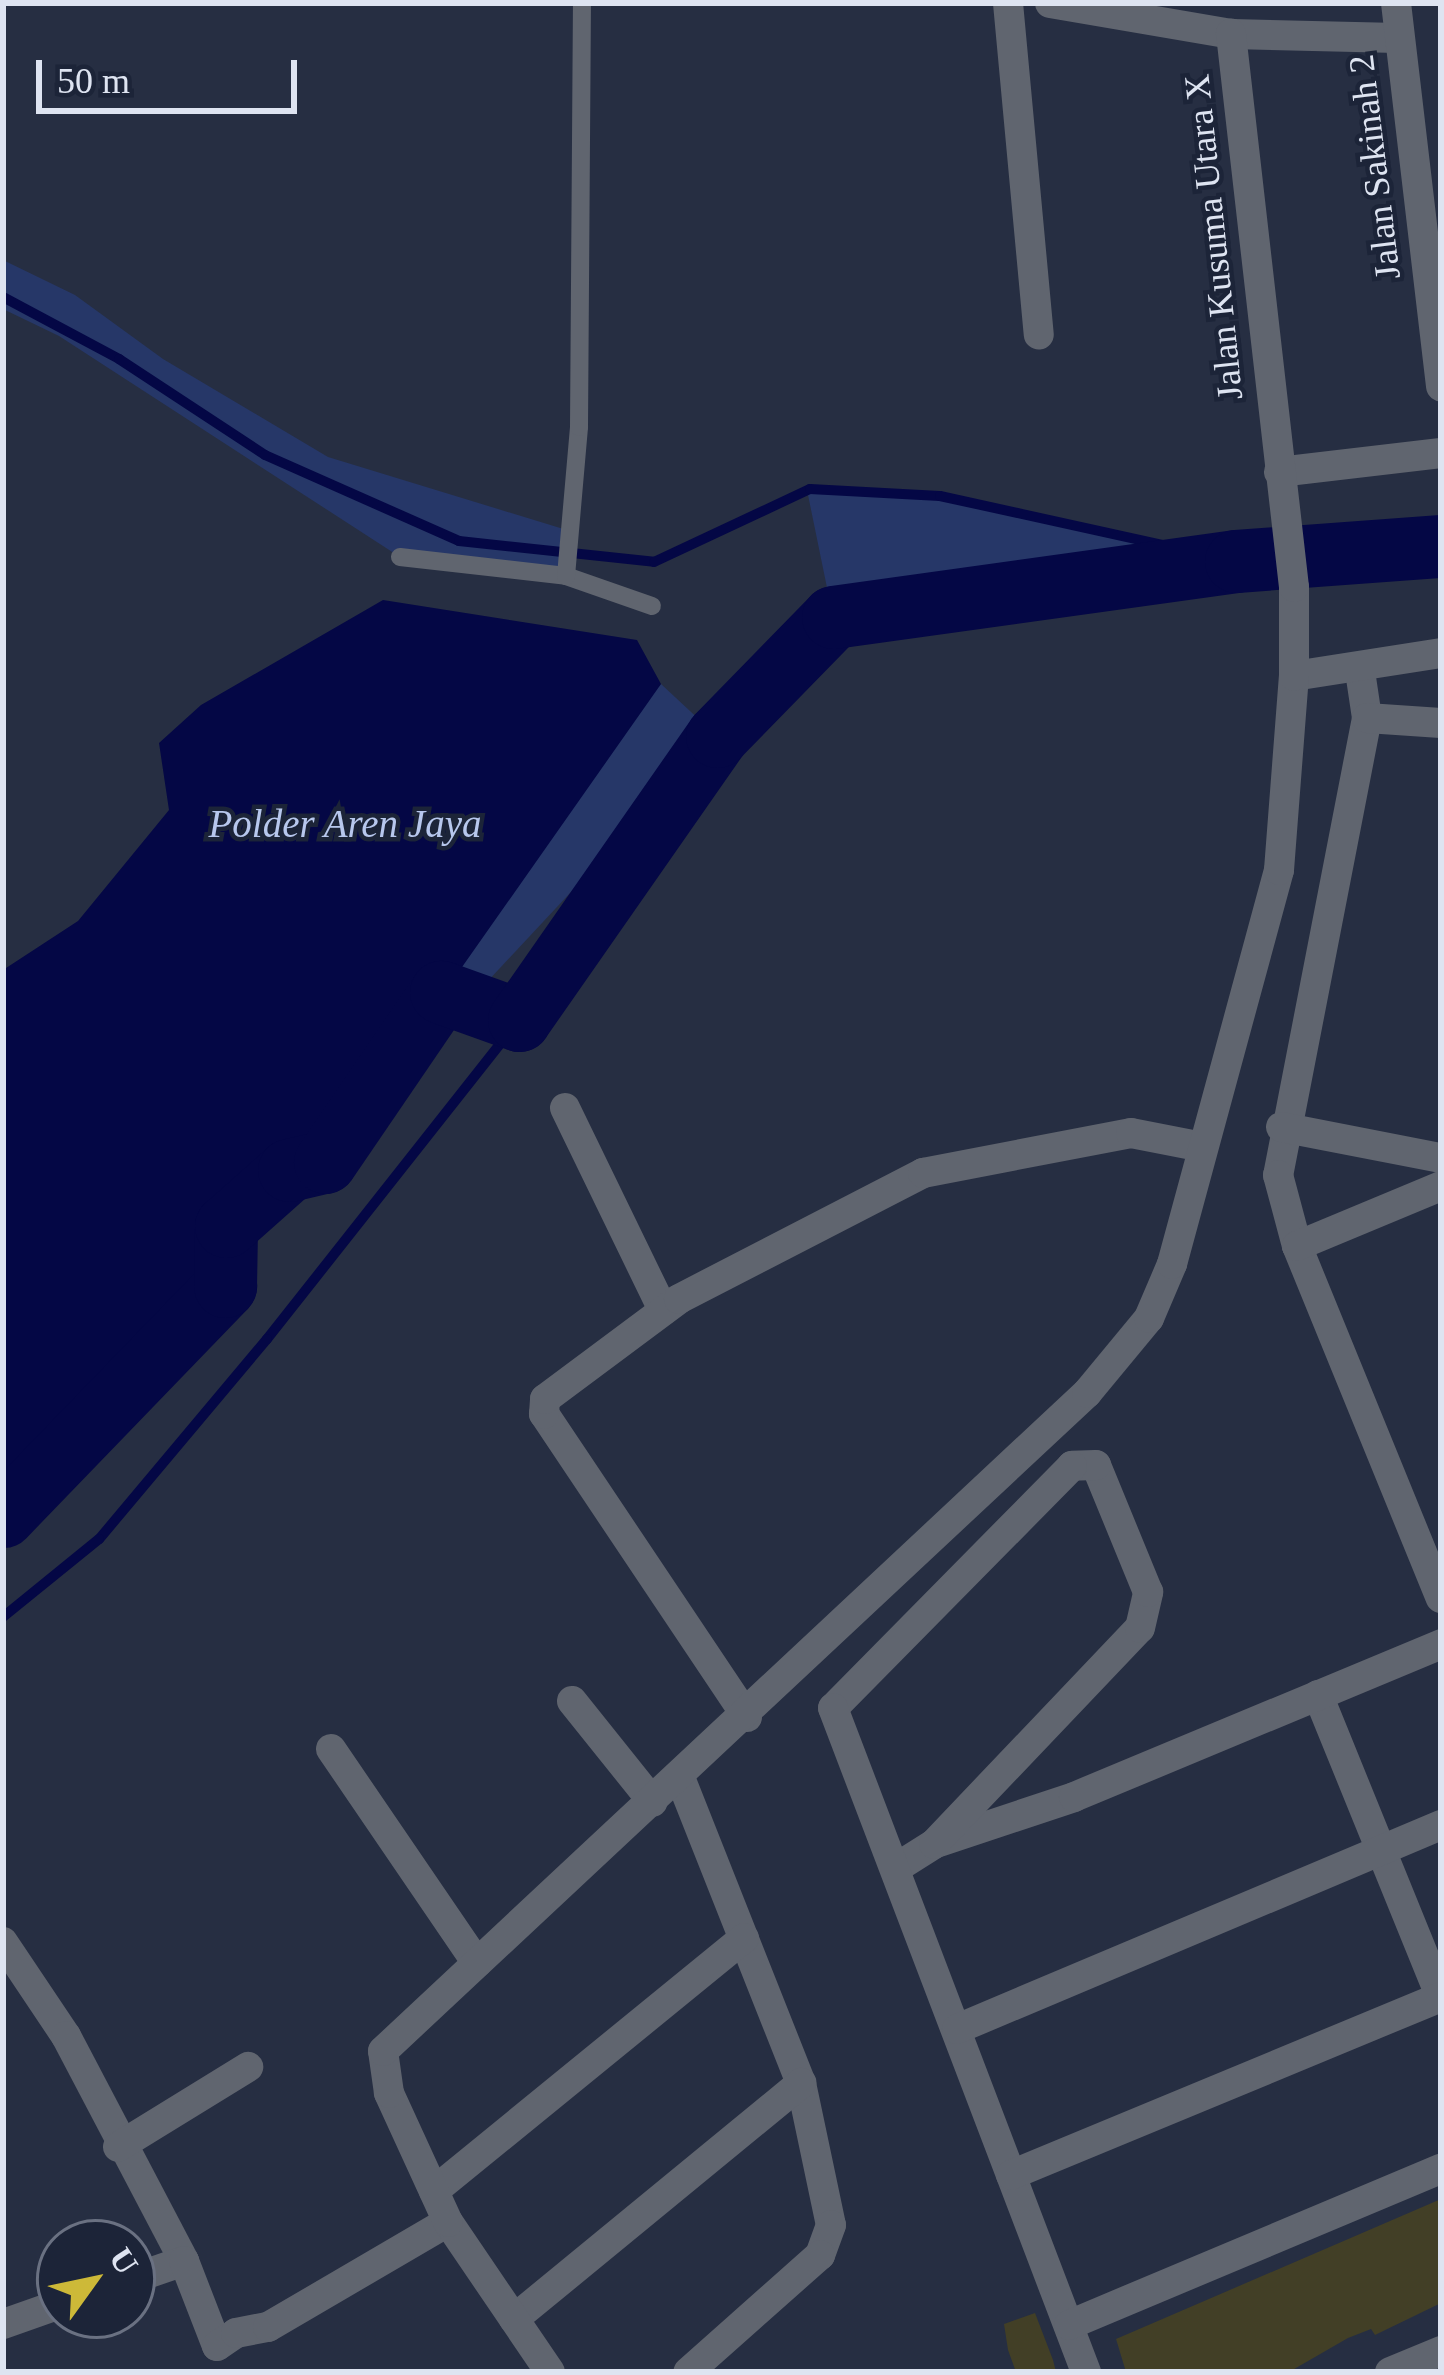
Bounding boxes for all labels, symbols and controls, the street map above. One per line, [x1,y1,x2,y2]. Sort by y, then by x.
scale bar [42,36,303,110]
street label: Jalan Sakinah 2 [1340,52,1410,282]
text: 50 m [57,61,130,101]
street label: Jalan Kusuma Utara X [1175,72,1253,402]
water label: Polder Aren Jaya [208,801,482,847]
north arrow [36,2219,156,2339]
text: U [102,2241,145,2281]

